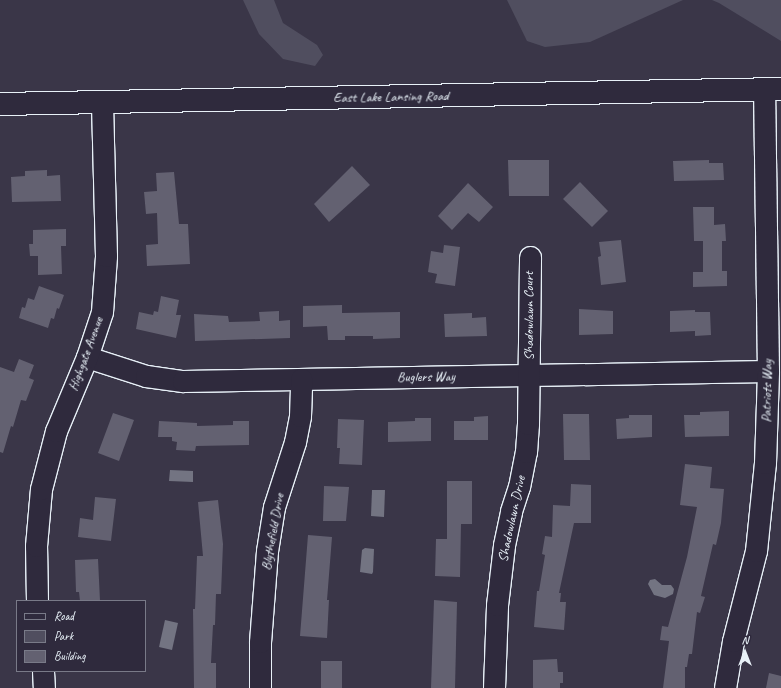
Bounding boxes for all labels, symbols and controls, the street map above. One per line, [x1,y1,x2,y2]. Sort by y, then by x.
street label: East Lake Lansing Road [333,88,449,106]
street label: Shadowlawn Court [521,272,537,360]
street label: Highgate Avenue [65,315,107,393]
street label: Patriots Way [758,359,776,423]
street label: Buglers Way [397,368,455,386]
street label: Shadowlawn Drive [495,474,529,564]
street label: Blythefield Drive [258,492,288,572]
legend [16,600,146,672]
text: Road [54,608,74,624]
text: Park [54,628,73,644]
north arrow [725,632,765,672]
text: N [742,633,748,647]
text: Building [54,648,86,664]

